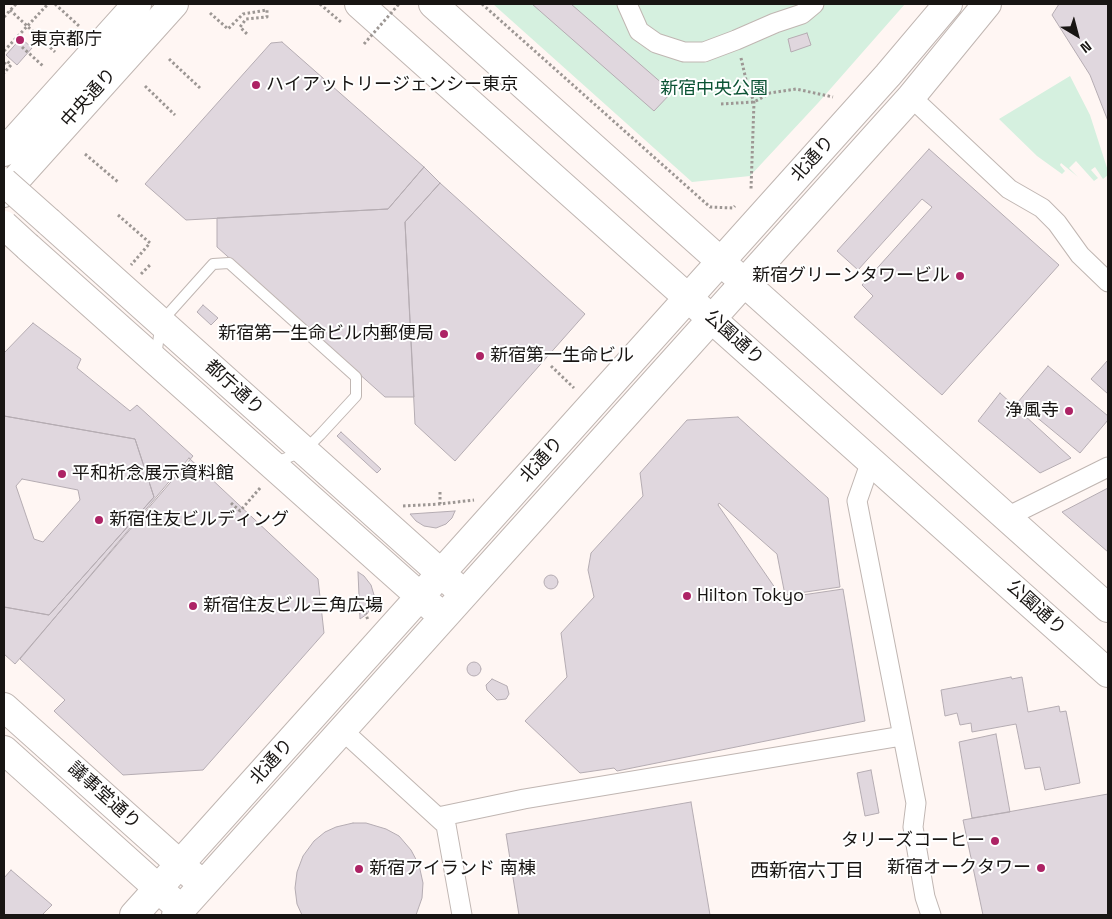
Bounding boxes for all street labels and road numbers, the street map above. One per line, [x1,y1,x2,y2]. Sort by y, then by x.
street label: 中央通り [57,64,121,132]
street label: 北通り [787,132,839,186]
street label: 公園通り [700,306,768,370]
street label: 都庁通り [200,356,268,420]
street label: 北通り [516,433,568,487]
street label: 公園通り [1002,576,1070,640]
street label: 北通り [246,735,298,789]
street label: 議事堂通り [63,758,145,834]

